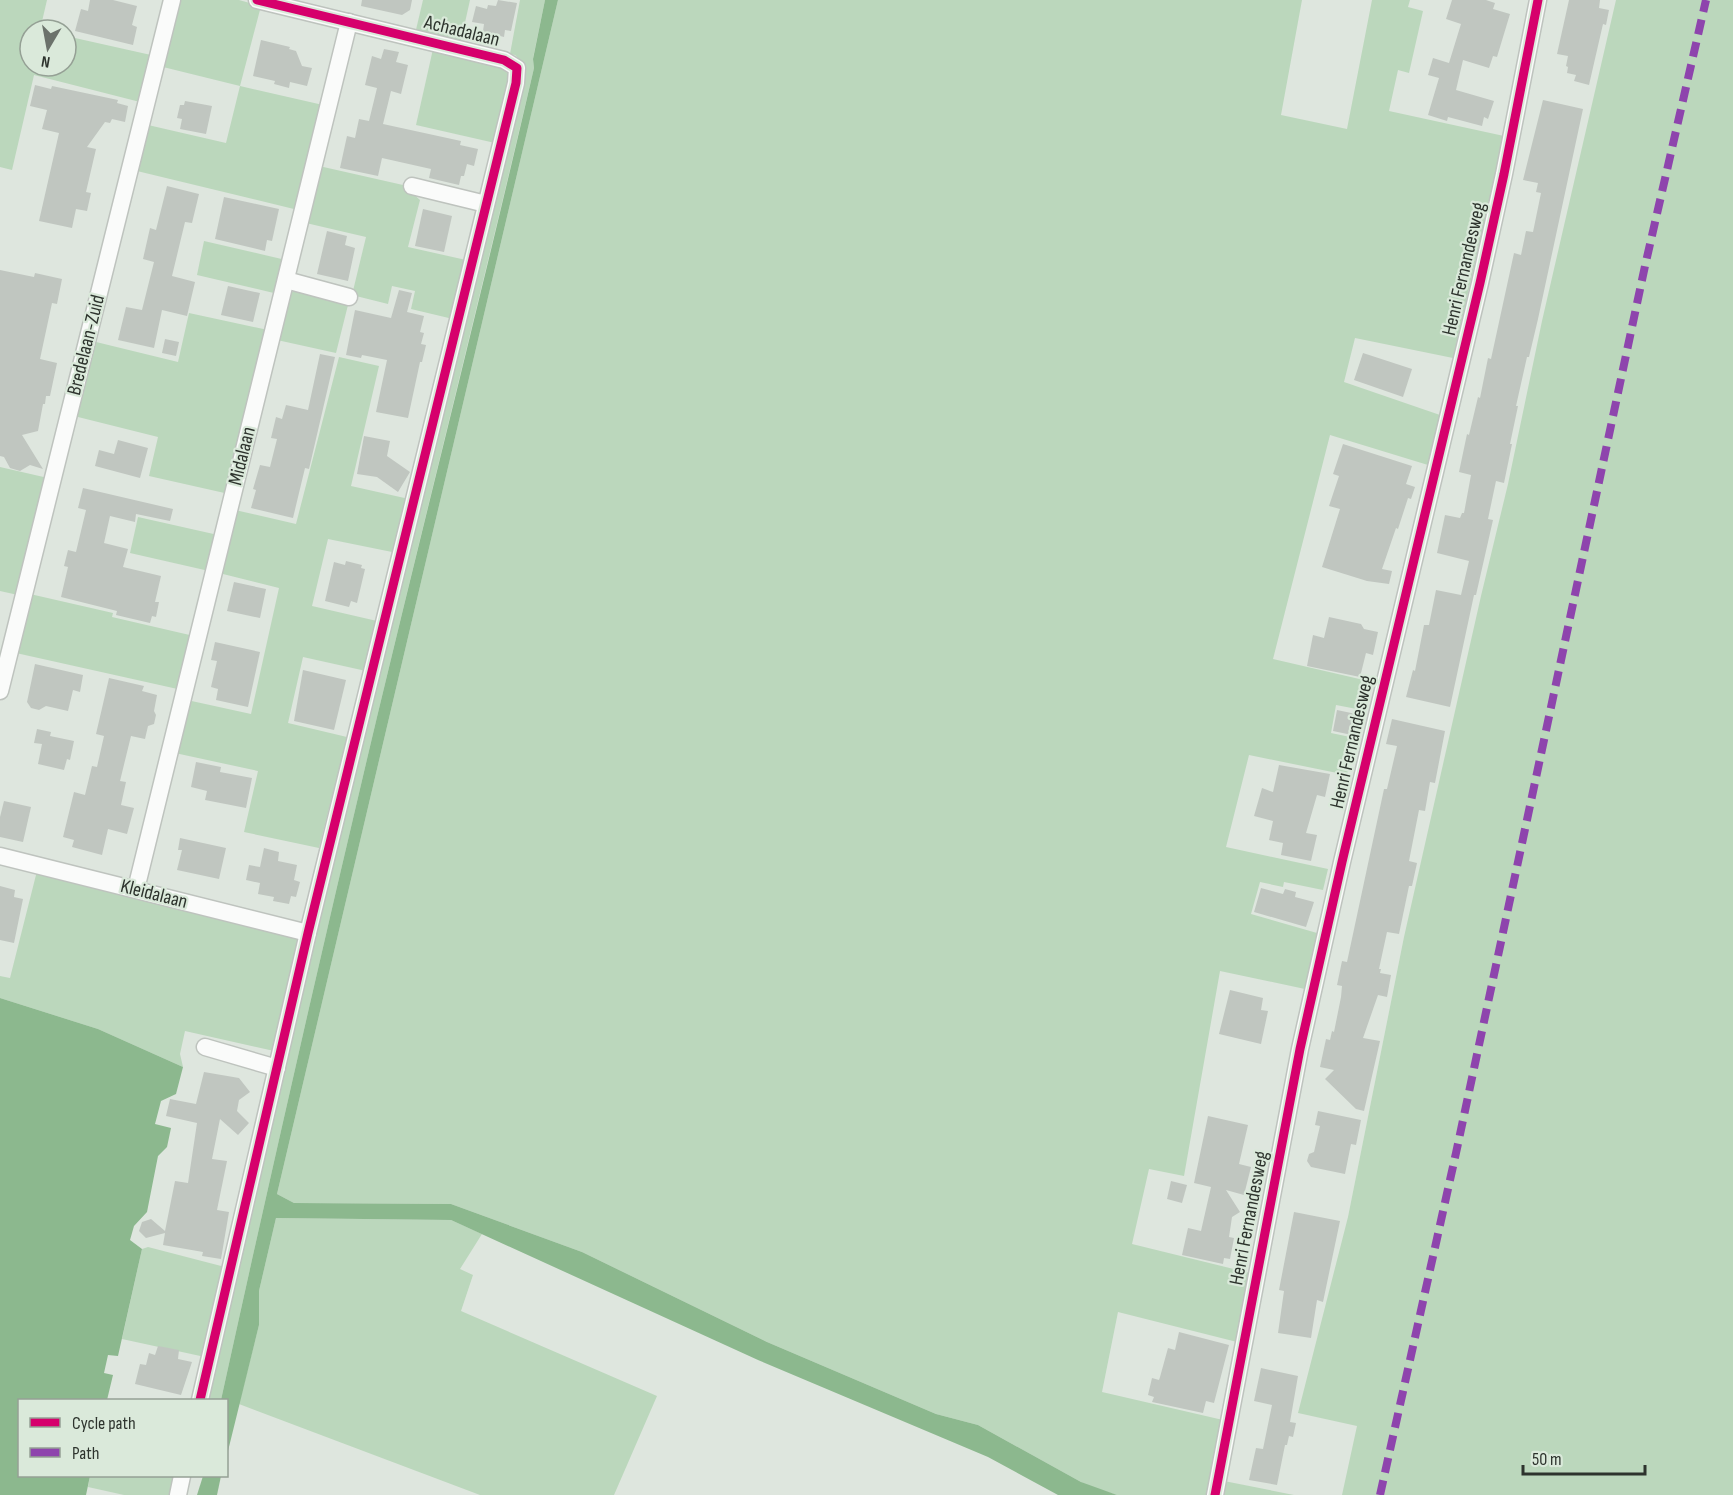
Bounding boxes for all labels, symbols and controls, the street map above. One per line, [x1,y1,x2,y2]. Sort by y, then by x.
street label: Achadalaan [421,10,502,52]
north arrow [18,18,78,78]
text: N [40,51,52,71]
street label: Henri Fernandesweg [1437,200,1491,338]
street label: Bredelaan-Zuid [62,292,110,398]
street label: Midalaan [223,424,261,488]
street label: Henri Fernandesweg [1325,673,1379,811]
street label: Kleidalaan [118,874,190,914]
street label: Henri Fernandesweg [1224,1149,1274,1287]
legend [18,1399,228,1477]
text: Cycle path [72,1413,136,1434]
scale bar [1523,1438,1644,1476]
text: Path [72,1443,100,1464]
text: 50 m [1532,1449,1562,1470]

